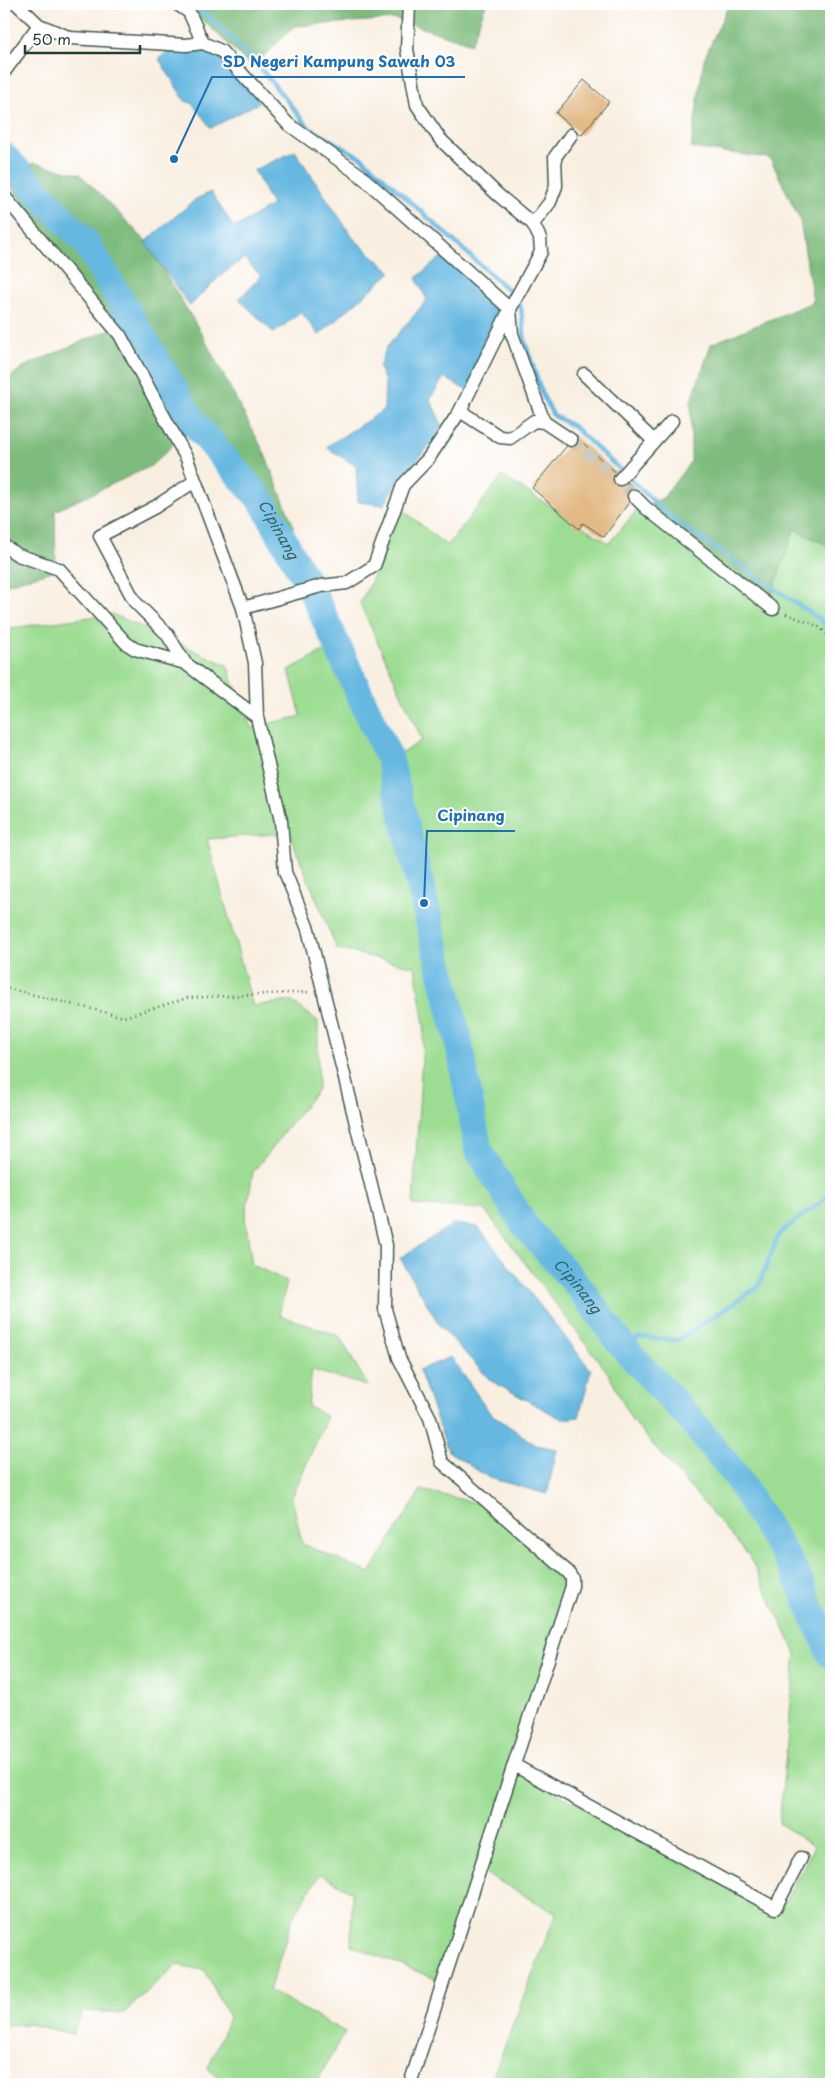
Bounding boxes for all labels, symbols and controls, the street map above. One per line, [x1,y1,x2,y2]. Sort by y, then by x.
scale bar [25,22,140,54]
text: 50 m [32,27,71,50]
callout: SD Negeri Kampung Sawah 03 [212,47,465,77]
text: SD Negeri Kampung Sawah 03 [223,49,455,72]
water label: Cipinang [253,495,306,564]
callout: Cipinang [427,801,515,831]
text: Cipinang [437,803,505,826]
water label: Cipinang [549,1253,609,1319]

